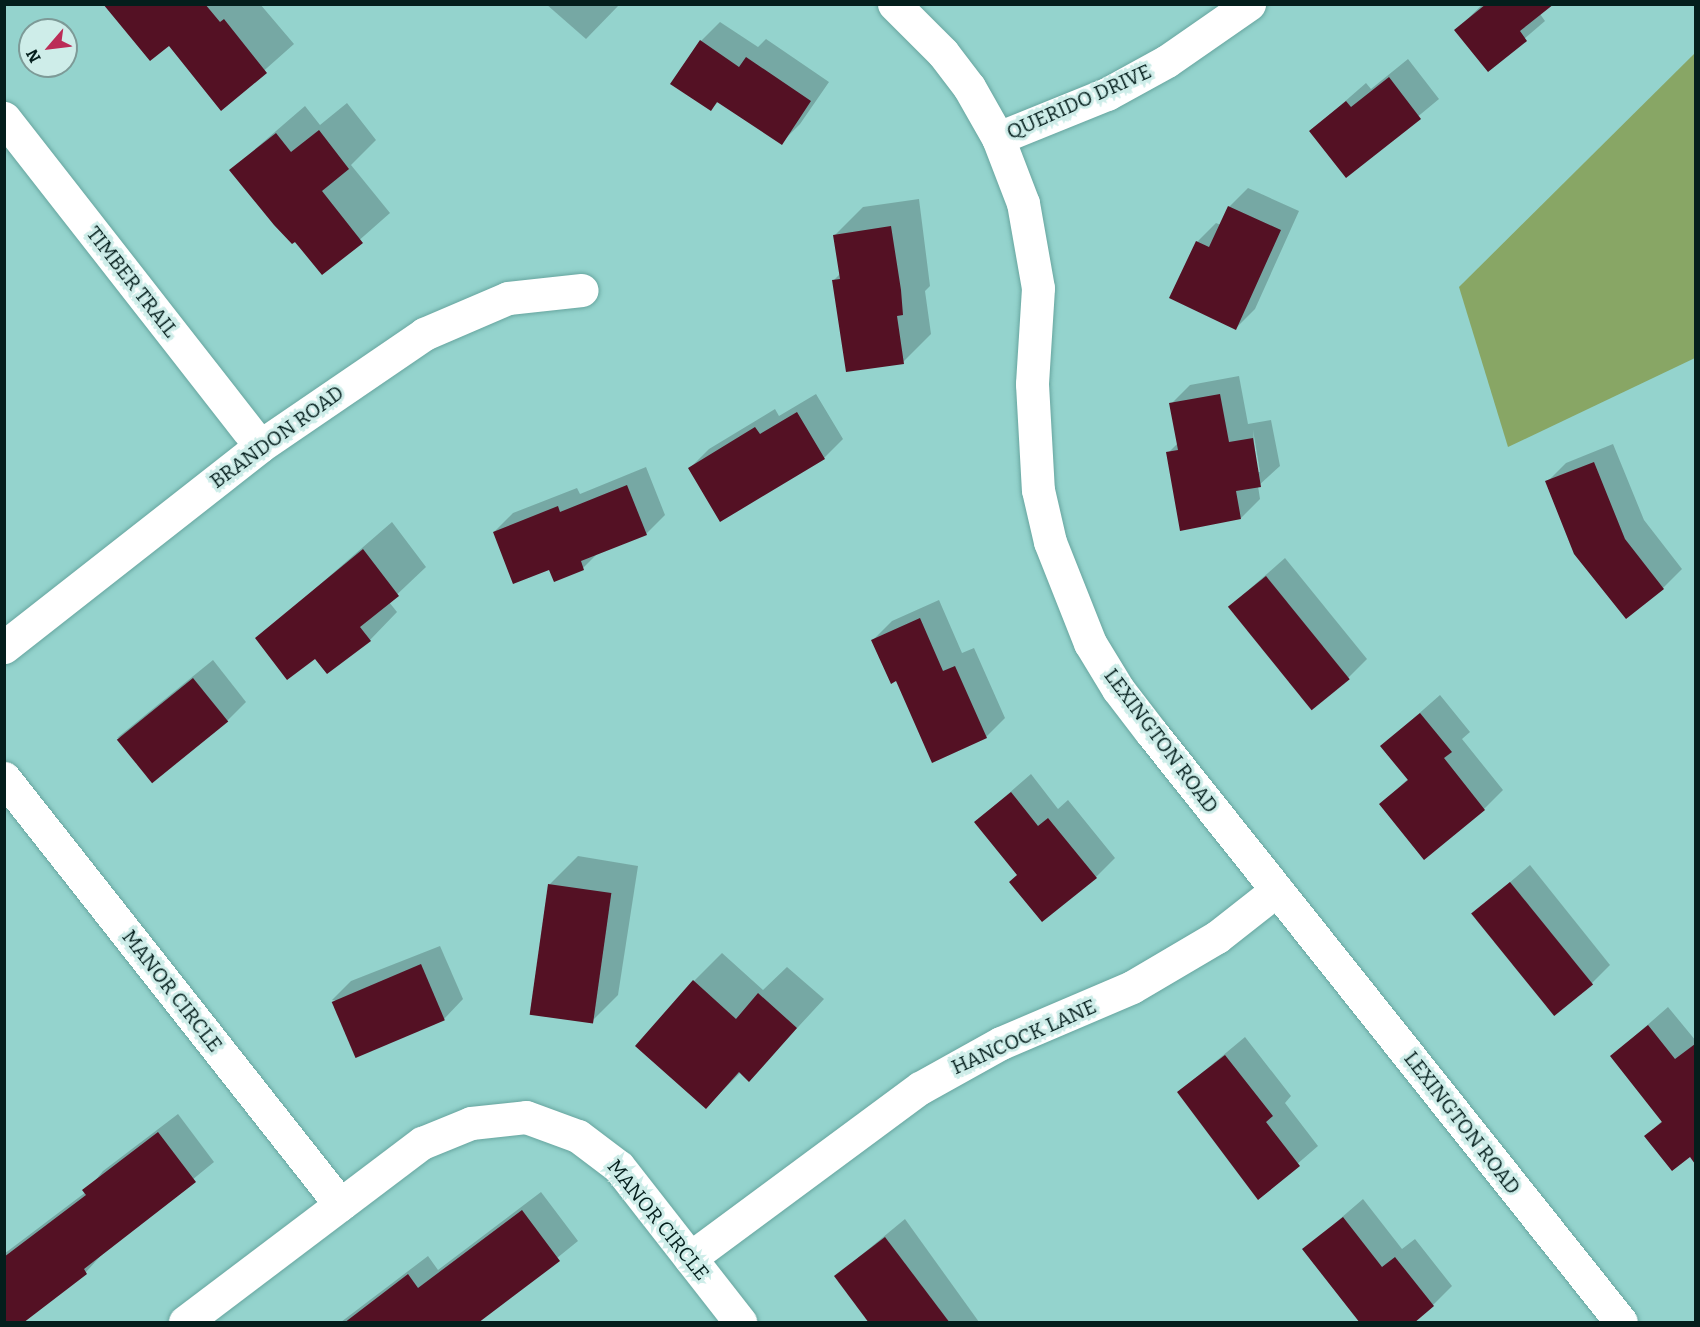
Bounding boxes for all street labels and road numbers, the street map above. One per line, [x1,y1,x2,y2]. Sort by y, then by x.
street label: QUERIDO DRIVE [1003,59,1155,145]
street label: TIMBER TRAIL [81,222,183,342]
street label: BRANDON ROAD [206,381,348,493]
street label: LEXINGTON ROAD [1099,664,1223,818]
street label: MANOR CIRCLE [117,925,227,1057]
street label: HANCOCK LANE [948,994,1100,1080]
street label: LEXINGTON ROAD [1399,1047,1525,1199]
street label: MANOR CIRCLE [602,1155,714,1285]

